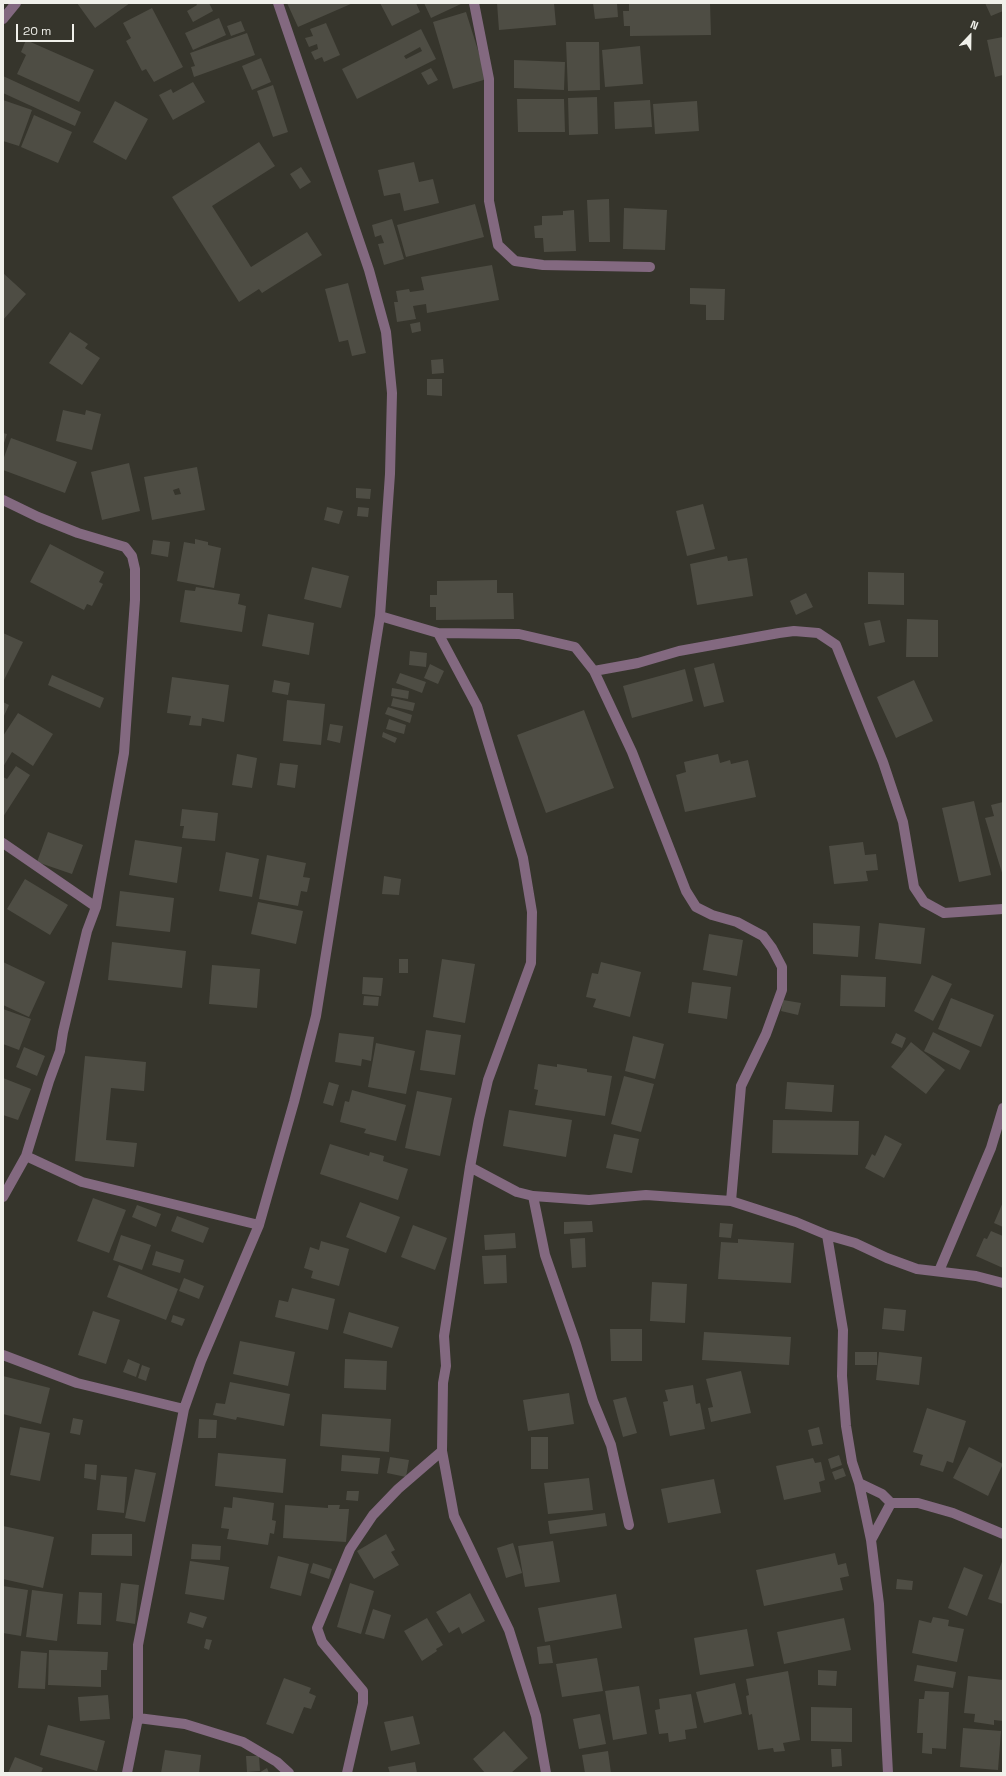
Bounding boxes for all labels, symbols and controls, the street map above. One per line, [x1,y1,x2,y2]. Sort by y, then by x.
scale bar [18,16,76,42]
north arrow [950,16,990,56]
text: N [968,17,981,33]
text: 20 m [23,23,51,39]

